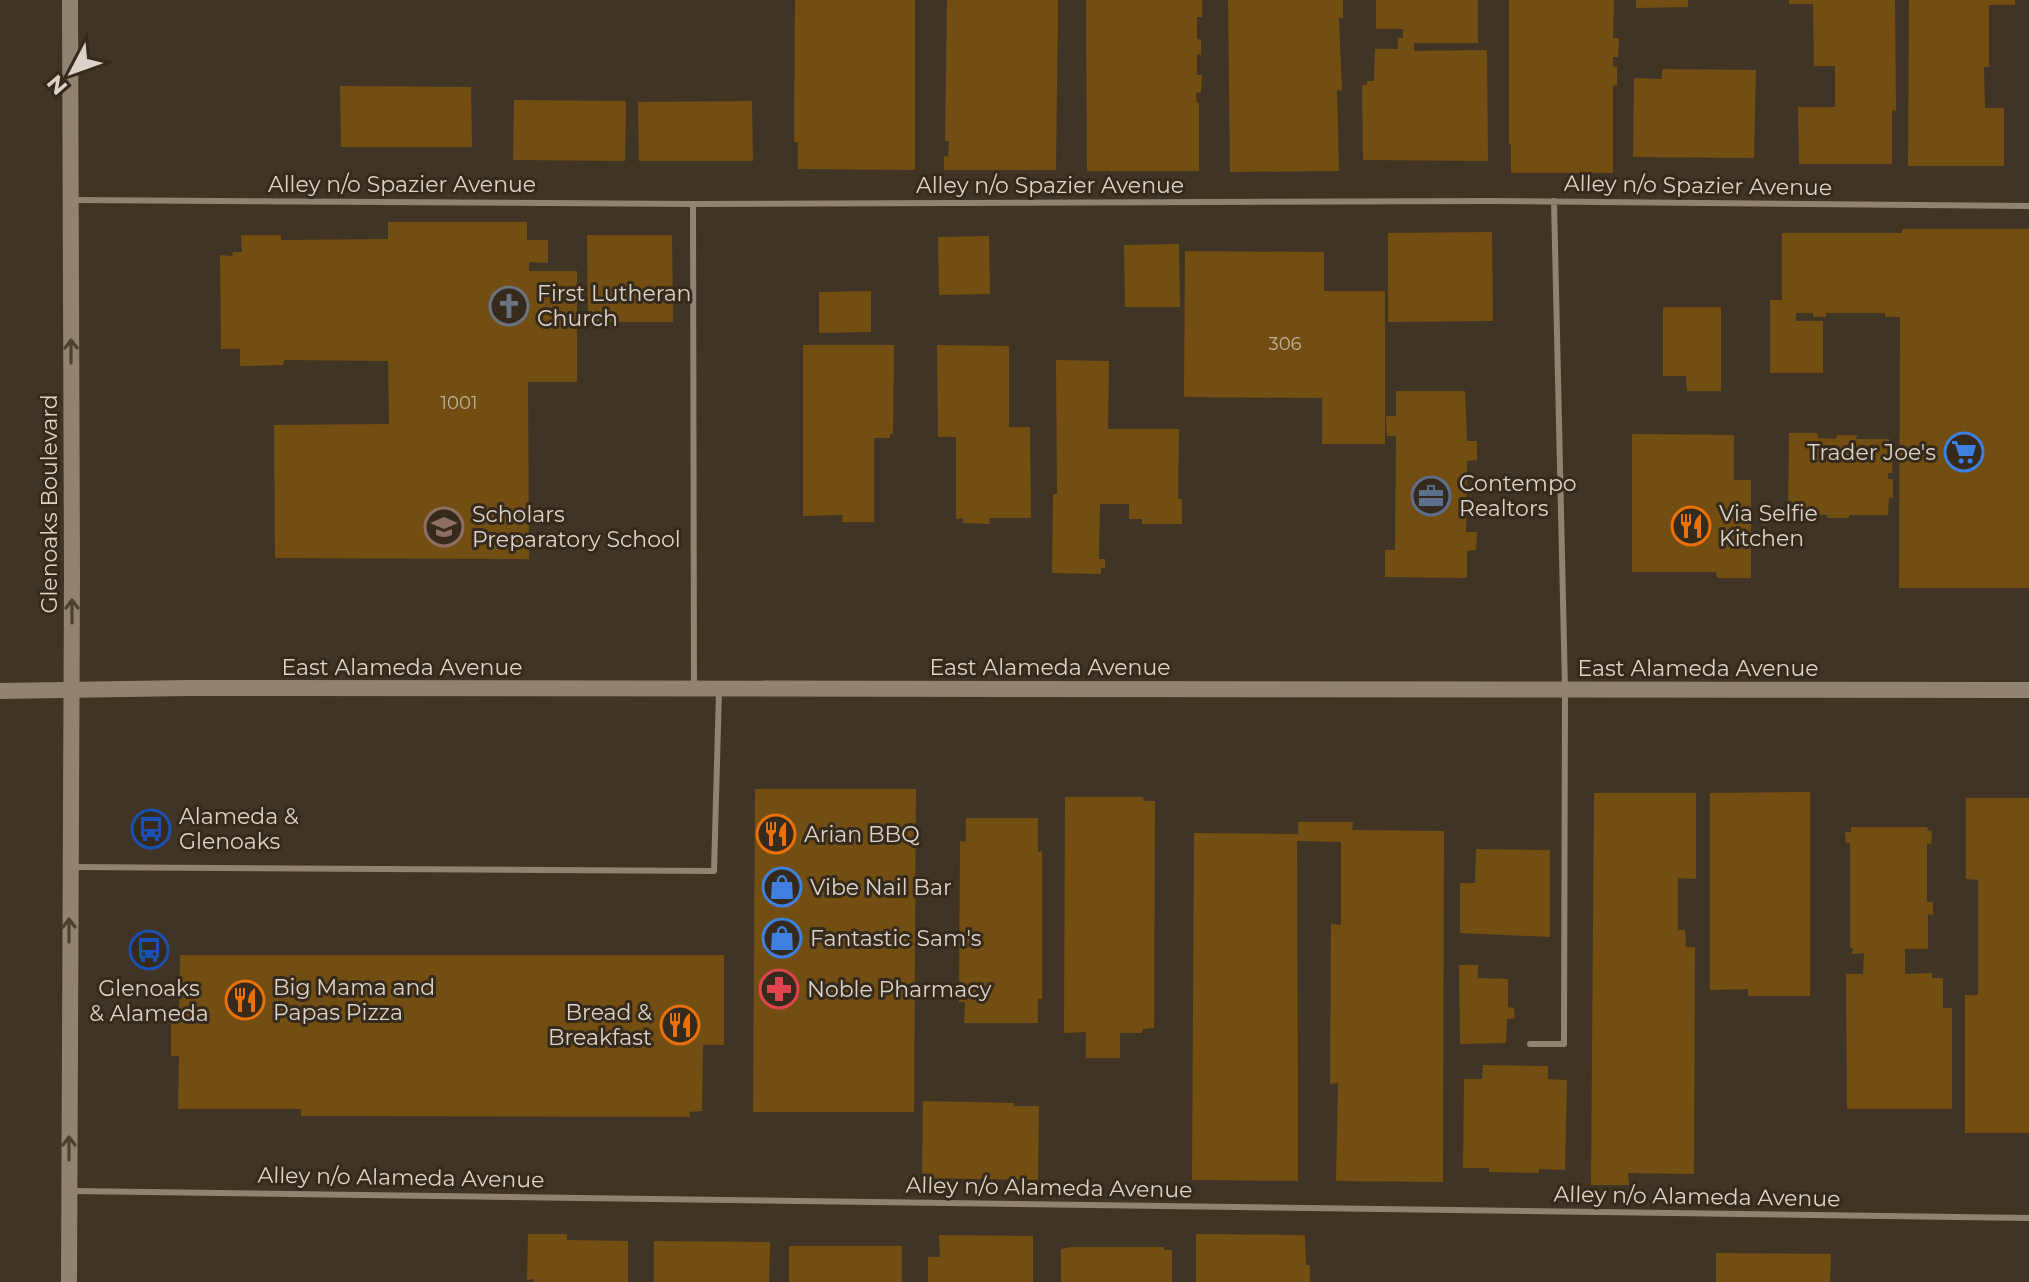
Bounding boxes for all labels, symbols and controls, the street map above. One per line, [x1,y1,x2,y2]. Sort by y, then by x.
north arrow [32,32,112,112]
text: N [41,69,73,100]
street label: Alley n/o Spazier Avenue [1564,170,1832,201]
street label: Alley n/o Spazier Avenue [268,171,536,198]
street label: Alley n/o Spazier Avenue [916,172,1184,199]
place label: First Lutheran Church [537,280,692,332]
church icon: First Lutheran Church [488,285,530,327]
house number: 306 [1268,333,1302,355]
one-way arrow [63,338,79,365]
house number: 1001 [441,392,477,414]
street label: Glenoaks Boulevard [36,394,63,614]
supermarket icon: Trader Joe's [1943,431,1985,473]
place label: Trader Joe's [1807,439,1936,466]
place label: Contempo Realtors [1459,470,1577,522]
office icon: Contempo Realtors [1410,475,1452,517]
place label: Via Selfie Kitchen [1719,500,1818,552]
place label: Scholars Preparatory School [472,501,681,553]
restaurant icon: Via Selfie Kitchen [1670,505,1712,547]
school or university icon: Scholars Preparatory School [423,506,465,548]
one-way arrow [64,598,79,625]
street label: East Alameda Avenue [282,654,522,681]
street label: East Alameda Avenue [930,654,1170,681]
street label: East Alameda Avenue [1578,655,1818,682]
place label: Alameda & Glenoaks [179,803,299,855]
bus stop icon: Alameda & Glenoaks [130,808,172,850]
restaurant icon: Arian BBQ [755,813,797,855]
place label: Arian BBQ [804,821,920,848]
shop icon: Vibe Nail Bar [761,866,803,908]
place label: Vibe Nail Bar [810,874,952,901]
one-way arrow [62,917,77,944]
shop icon: Fantastic Sam's [761,917,803,959]
place label: Fantastic Sam's [810,925,982,952]
bus stop icon: Glenoaks & Alameda [128,929,170,971]
pharmacy icon: Noble Pharmacy [758,968,800,1010]
place label: Big Mama and Papas Pizza [273,974,435,1026]
place label: Glenoaks & Alameda [89,975,209,1027]
place label: Noble Pharmacy [807,976,991,1003]
restaurant icon: Big Mama and Papas Pizza [224,979,266,1021]
place label: Bread & Breakfast [548,999,652,1051]
restaurant icon: Bread & Breakfast [659,1004,701,1046]
one-way arrow [61,1135,77,1162]
street label: Alley n/o Alameda Avenue [257,1161,545,1194]
street label: Alley n/o Alameda Avenue [905,1171,1193,1204]
street label: Alley n/o Alameda Avenue [1553,1180,1841,1213]

